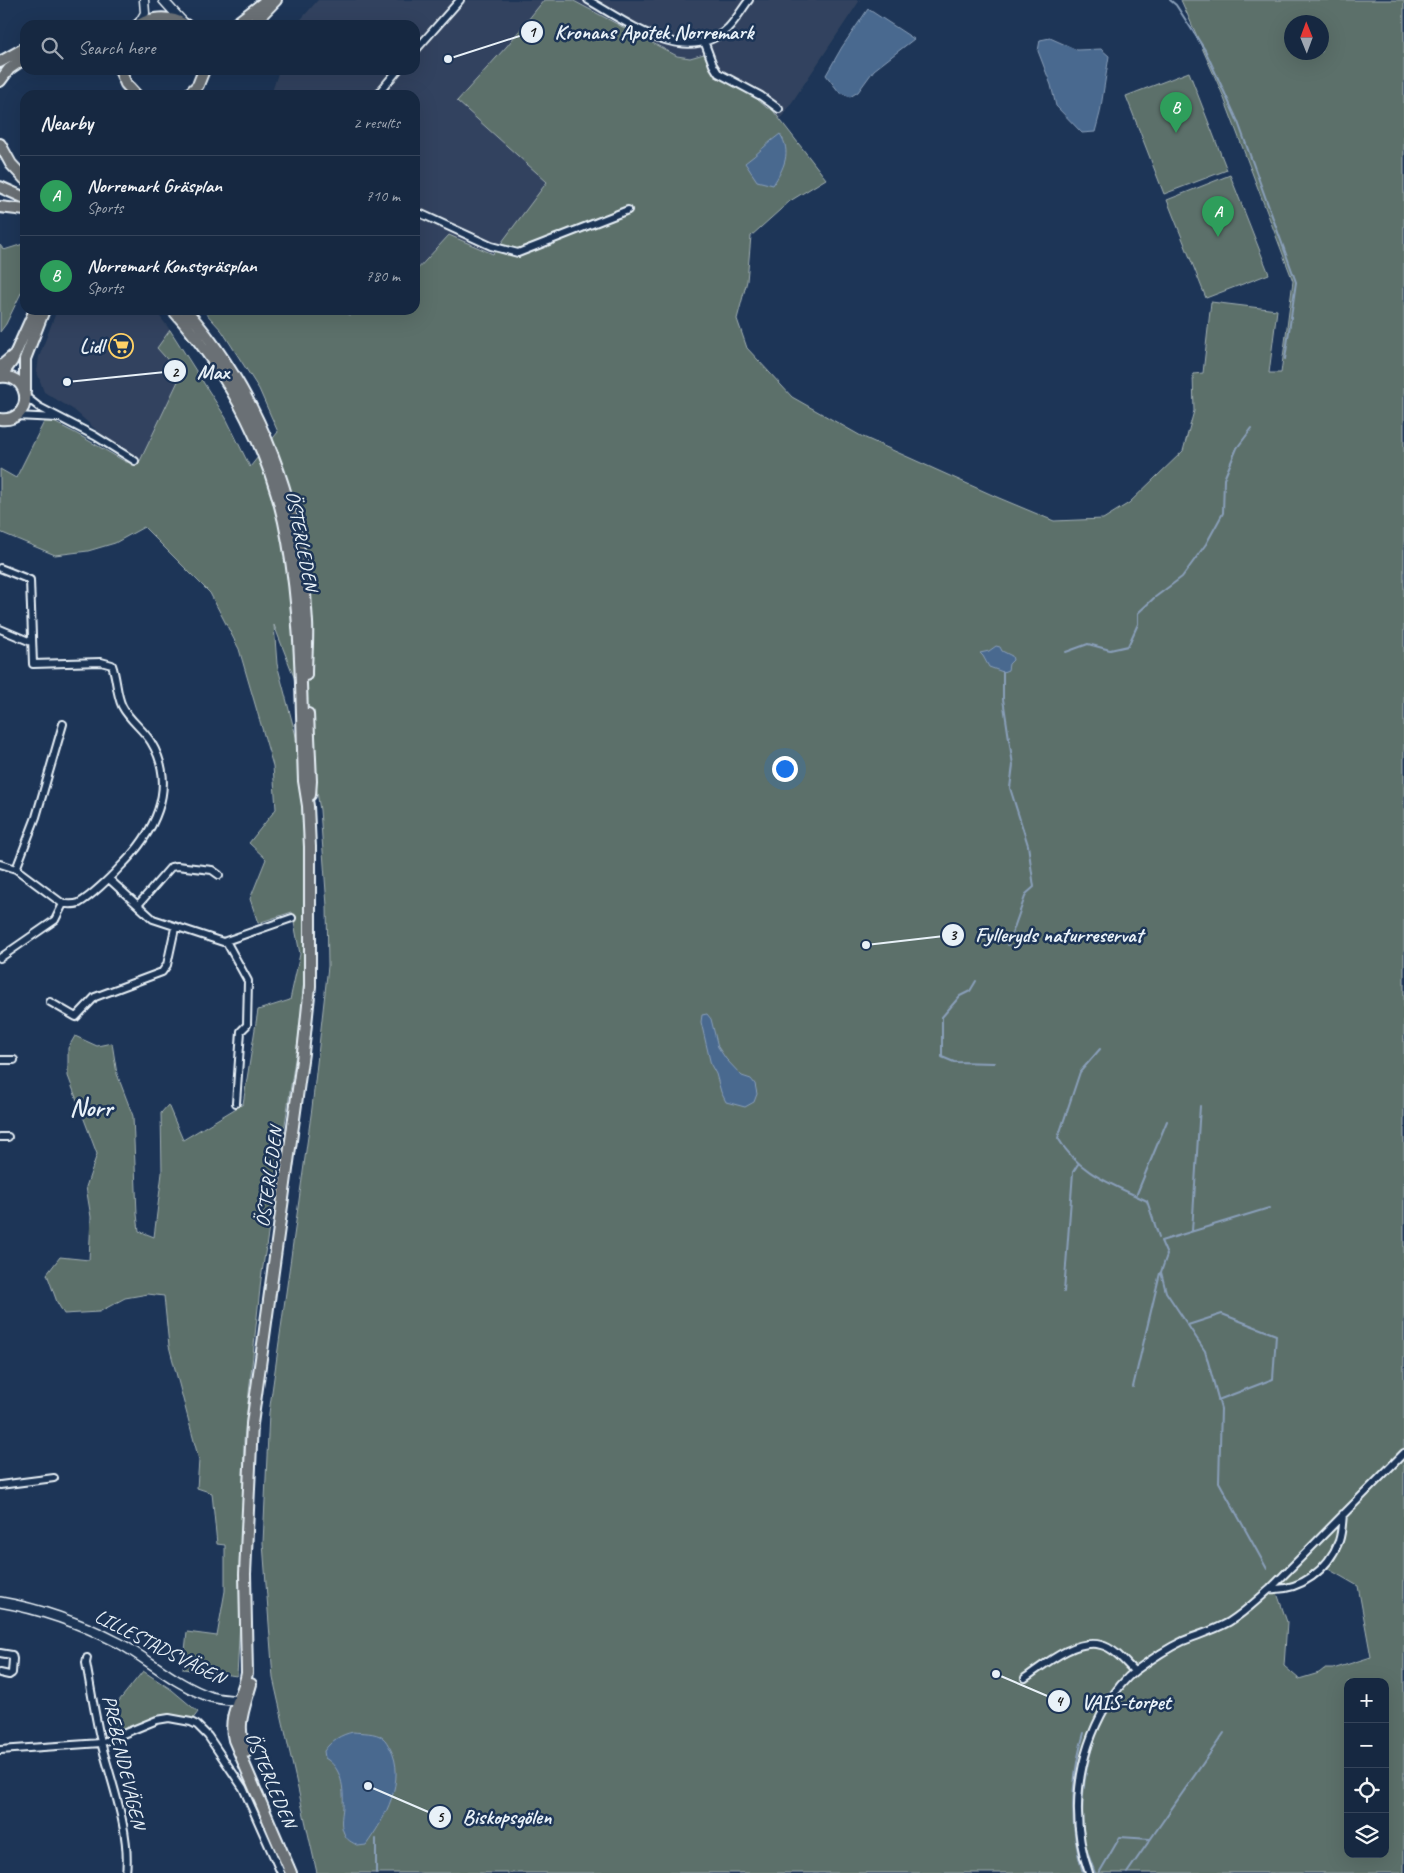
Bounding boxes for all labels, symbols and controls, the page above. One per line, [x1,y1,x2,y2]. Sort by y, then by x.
callout: Kronans Apotek Norremark [520,14,763,50]
north arrow [1284,15,1329,60]
text: Kronans Apotek Norremark [555,19,756,45]
search box [20,20,420,75]
text: 1 [529,23,538,42]
icon: search [38,34,66,62]
text: Search here [78,36,155,60]
pin: B [1160,92,1192,133]
text: Nearby [40,110,93,136]
text: 2 results [353,113,400,133]
text: Norremark Gräsplan [87,174,222,198]
text: A [52,186,60,206]
text: 710 m [366,186,400,206]
pin: A [1202,196,1234,237]
text: Sports [87,198,123,218]
text: Norremark Konstgräsplan [87,254,257,278]
text: B [52,266,60,286]
text: 780 m [366,266,400,286]
text: Sports [87,278,123,298]
supermarket icon: Lidl [108,333,134,359]
place label: Lidl [80,334,107,359]
callout: Max [162,353,239,389]
text: Max [197,359,231,385]
text: 2 [172,363,180,382]
street label: ÖSTERLEDEN [280,489,324,596]
your location [772,756,798,782]
callout: Fylleryds naturreservat [940,917,1153,953]
text: Fylleryds naturreservat [975,922,1146,949]
text: 3 [950,926,958,945]
district label: Norr [70,1092,115,1124]
street label: ÖSTERLEDEN [250,1122,289,1229]
street label: LILLESTADSVÄGEN [91,1603,232,1692]
map controls [1344,1678,1389,1858]
button: + [1344,1678,1389,1723]
callout: VAIS-torpet [1046,1683,1181,1719]
text: VAIS-torpet [1081,1689,1173,1715]
text: 4 [1056,1692,1065,1711]
street label: PREBENDEVÄGEN [97,1693,152,1834]
button: − [1344,1723,1389,1768]
street label: ÖSTERLEDEN [240,1729,303,1834]
button: locate [1344,1768,1389,1813]
callout: Biskopsgölen [427,1799,561,1835]
text: Biskopsgölen [463,1804,552,1830]
text: 5 [437,1808,445,1827]
button: layers [1344,1813,1389,1858]

